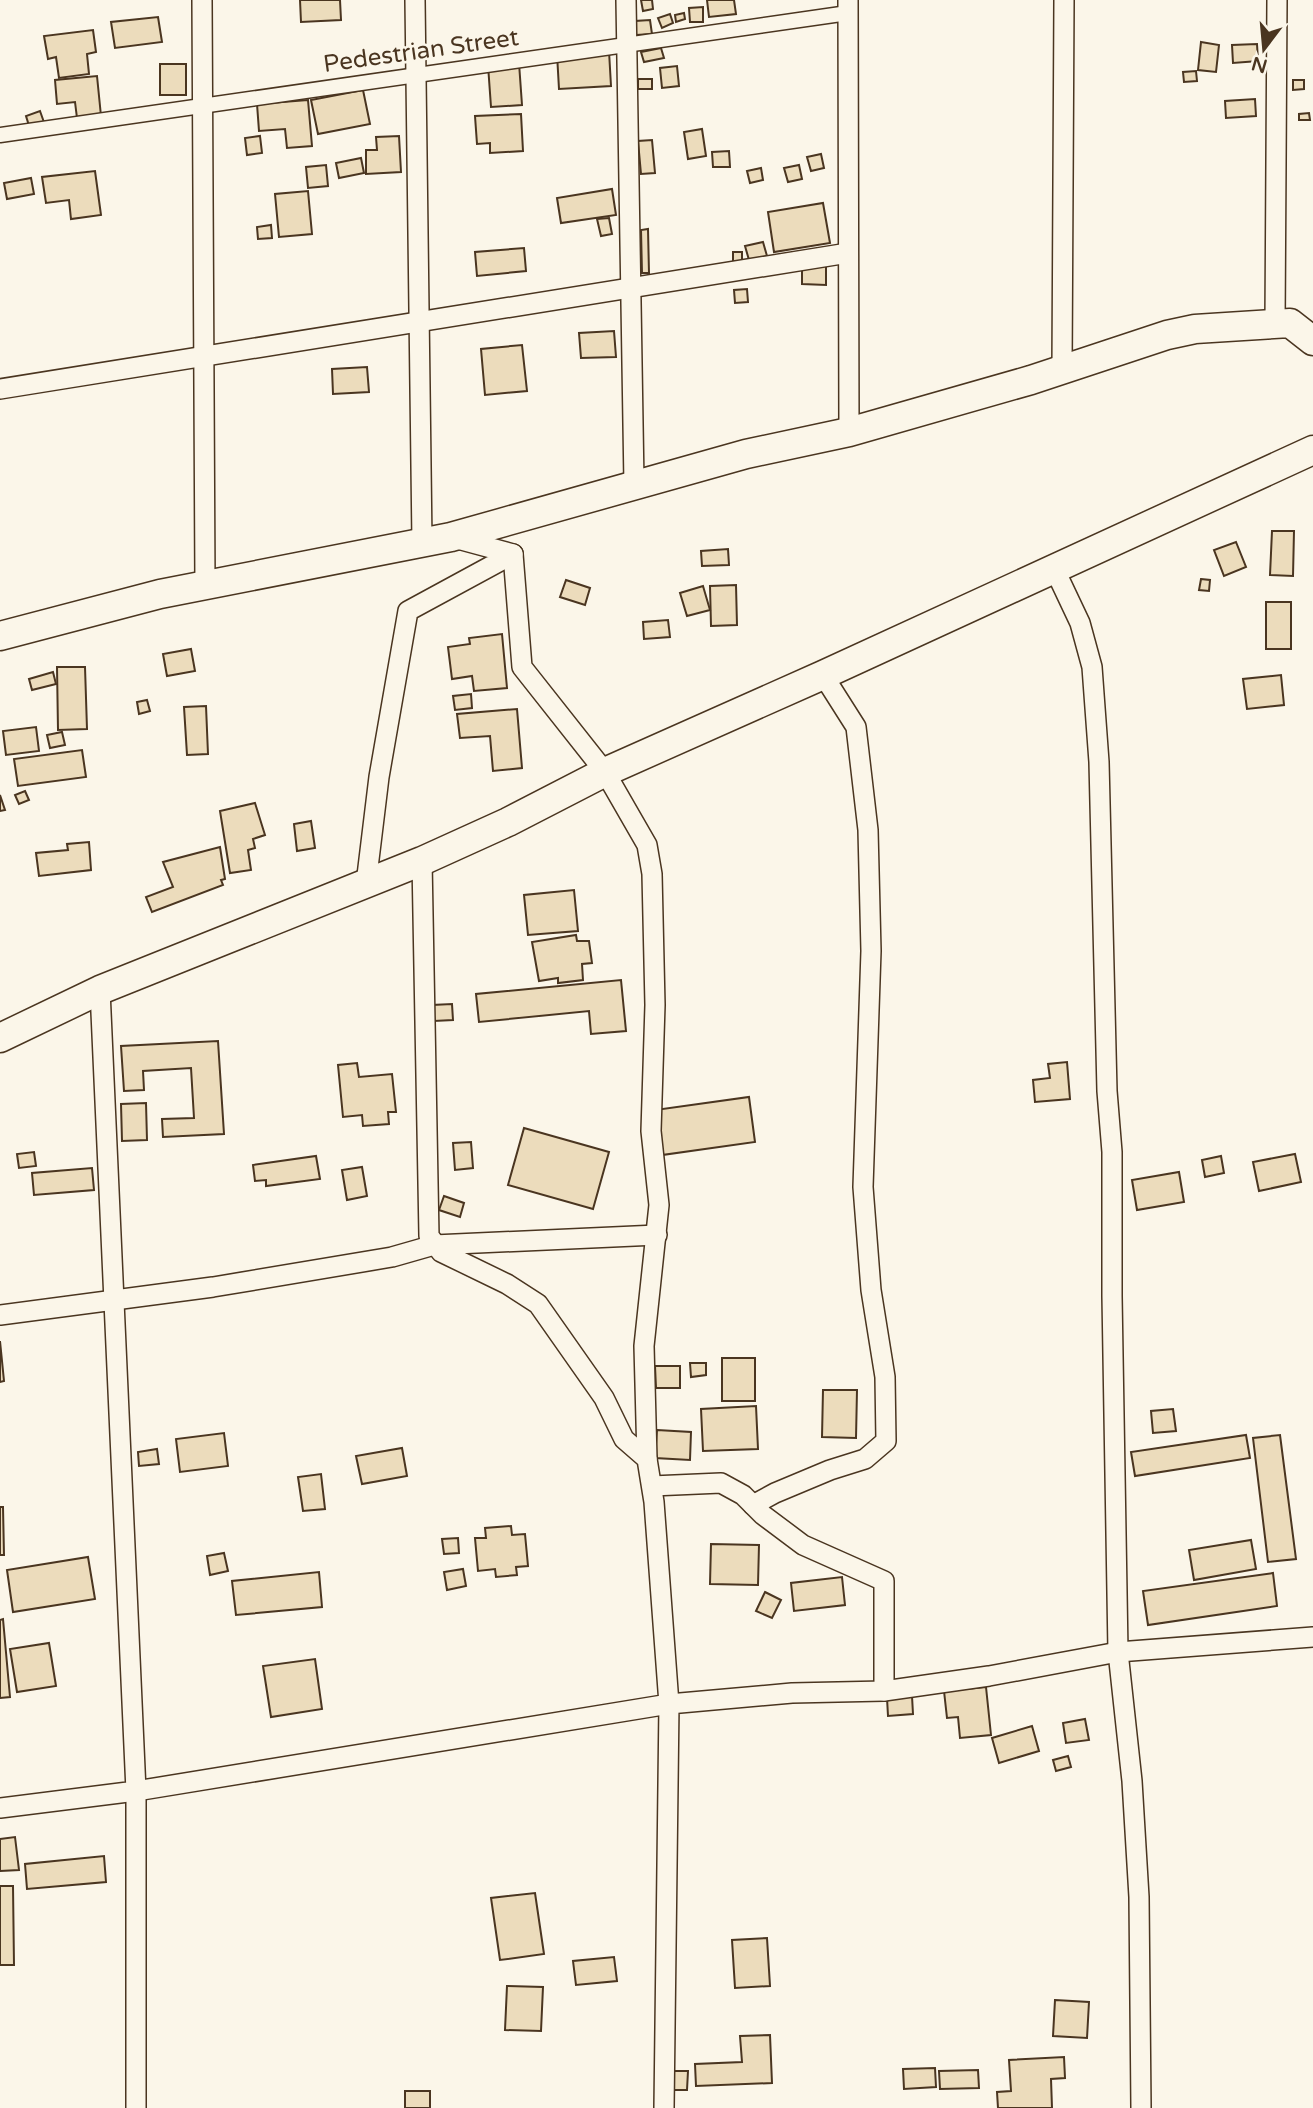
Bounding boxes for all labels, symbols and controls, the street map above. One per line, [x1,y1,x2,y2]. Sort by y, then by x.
north arrow [1229,14,1299,84]
street label: Pedestrian Street [322,23,520,79]
text: N [1249,52,1270,77]

